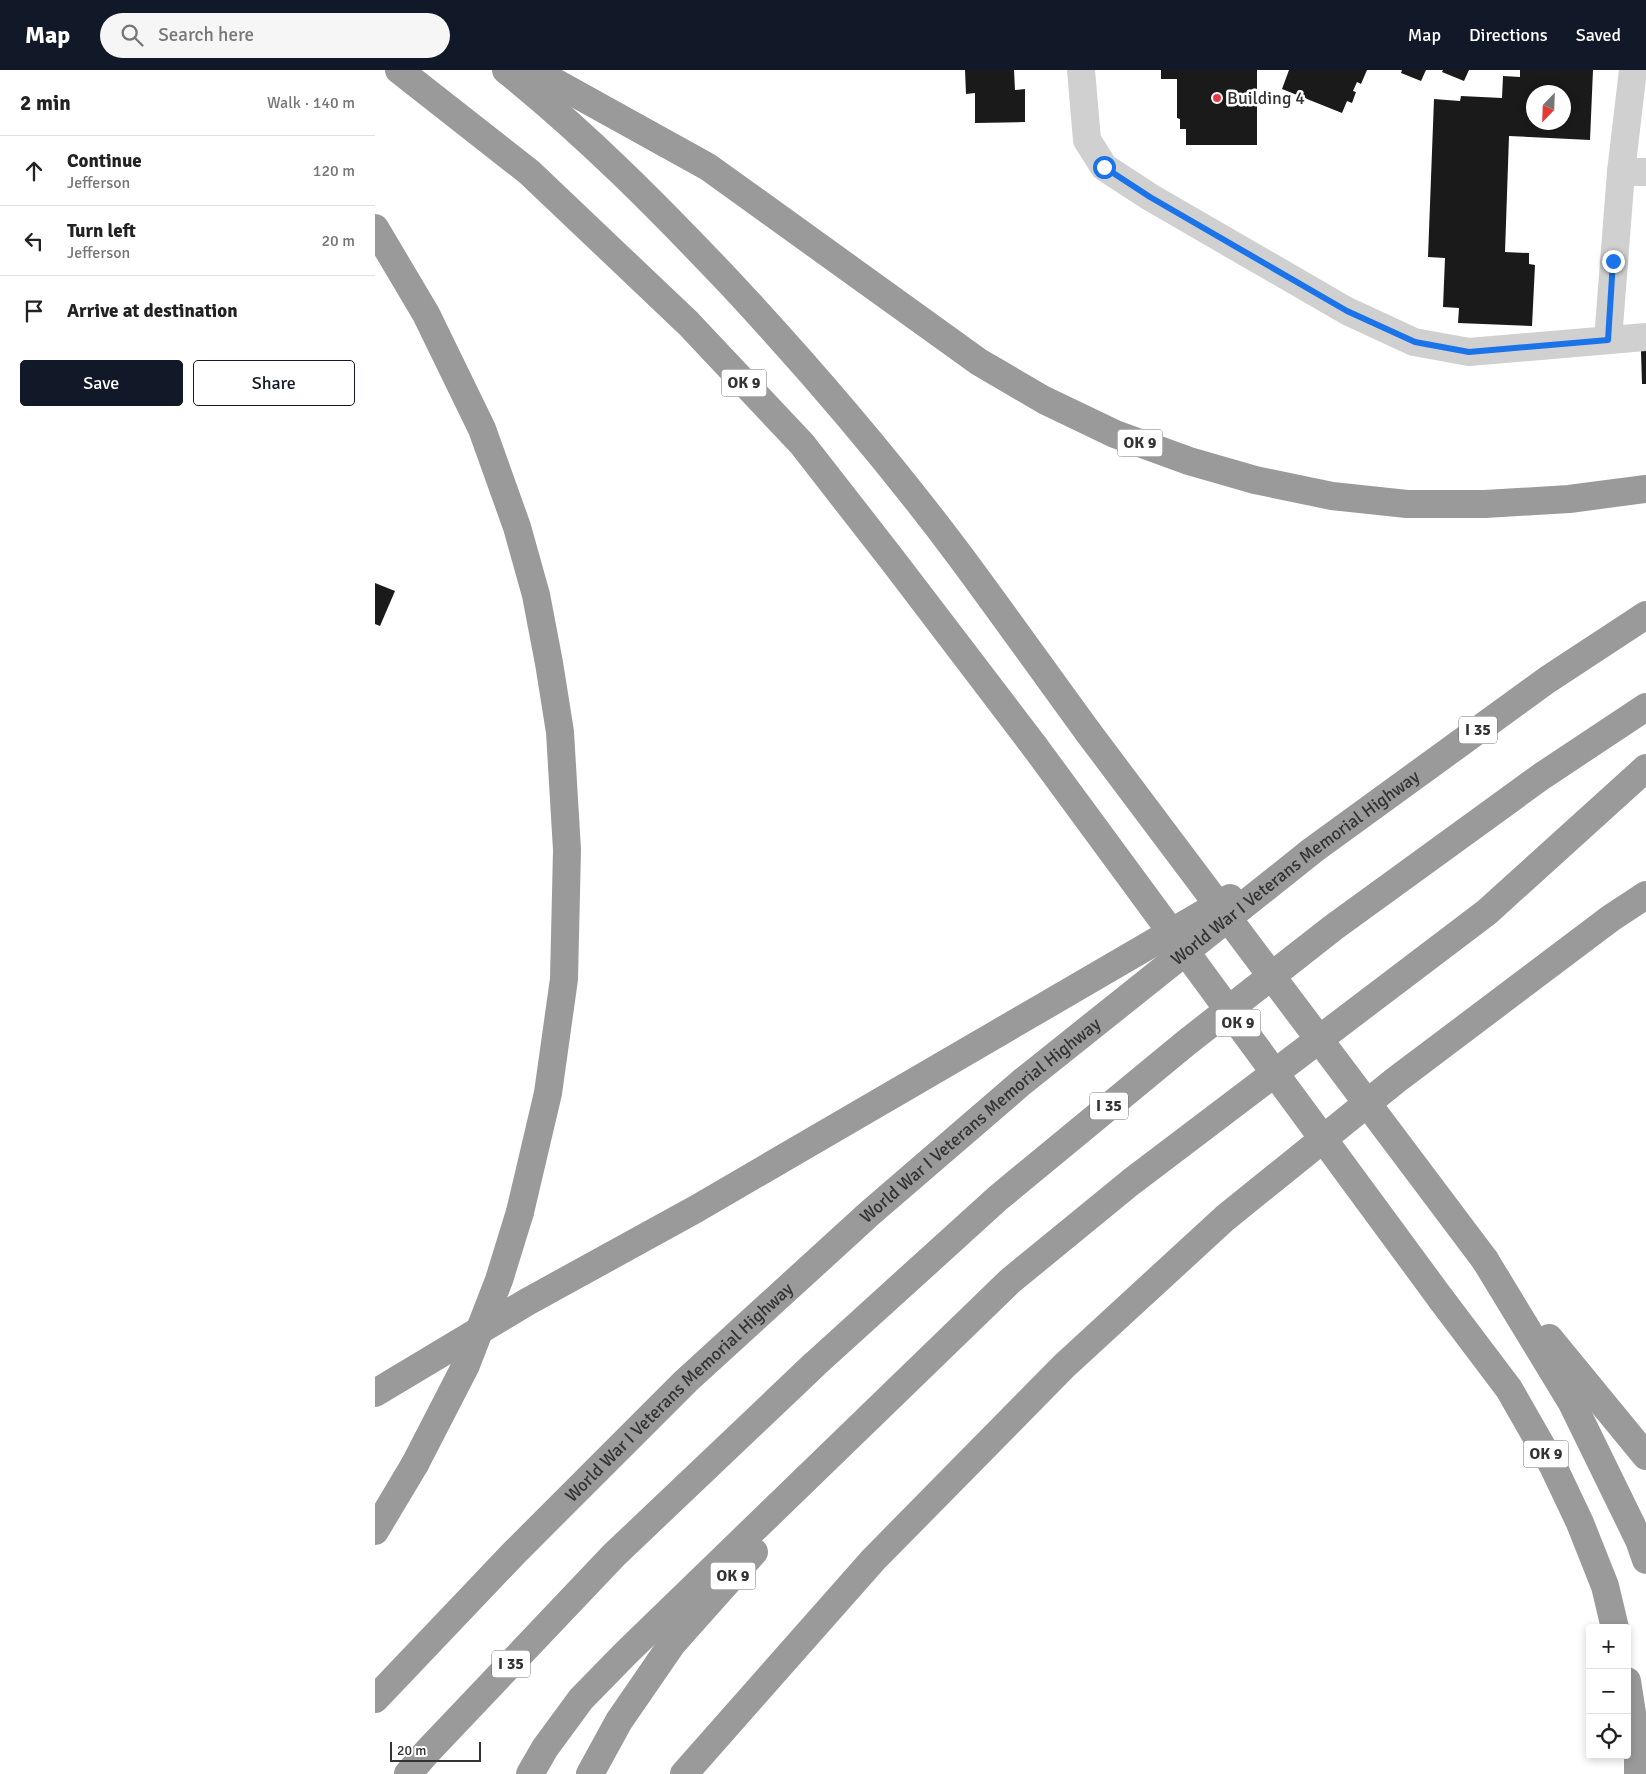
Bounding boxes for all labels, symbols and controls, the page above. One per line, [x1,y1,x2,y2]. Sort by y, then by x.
search box [100,13,450,58]
text: Map [25,20,70,50]
icon: search [118,21,146,49]
text: Search here [158,23,254,47]
text: Map [1408,24,1441,46]
text: Directions [1469,24,1548,46]
text: Saved [1576,24,1621,46]
north arrow [1526,85,1571,130]
place label: Building 4 [1227,87,1305,109]
text: 2 min [20,90,71,116]
marker: Building 4 [1211,92,1223,104]
text: Walk · 140 m [267,93,355,113]
text: Continue [67,149,142,173]
route start [1093,156,1116,179]
icon: ahead [20,157,48,185]
text: 120 m [313,161,355,181]
text: Jefferson [67,173,130,193]
text: Turn left [67,219,136,243]
icon: left [20,227,48,255]
text: 20 m [321,231,355,251]
text: Jefferson [67,243,130,263]
route end [1602,250,1625,273]
icon: arrive [20,297,48,325]
text: Arrive at destination [67,299,238,323]
button: Save [20,360,183,406]
button: Share [193,360,355,406]
road number: OK 9 [721,370,767,396]
road number: OK 9 [1117,429,1163,456]
road number: I 35 [1459,716,1497,744]
street label: World War I Veterans Memorial Highway [1166,765,1424,970]
road number: OK 9 [1215,1010,1261,1036]
street label: World War I Veterans Memorial Highway [855,1012,1105,1228]
road number: I 35 [1090,1092,1128,1120]
street label: World War I Veterans Memorial Highway [560,1277,798,1507]
road number: OK 9 [1523,1440,1569,1468]
road number: OK 9 [711,1562,755,1590]
map controls [1586,1624,1631,1759]
button: + [1586,1624,1631,1669]
road number: I 35 [492,1650,530,1678]
button: − [1586,1669,1631,1714]
button: locate [1586,1714,1631,1759]
scale bar [390,1739,481,1762]
text: 20 m [397,1742,426,1759]

